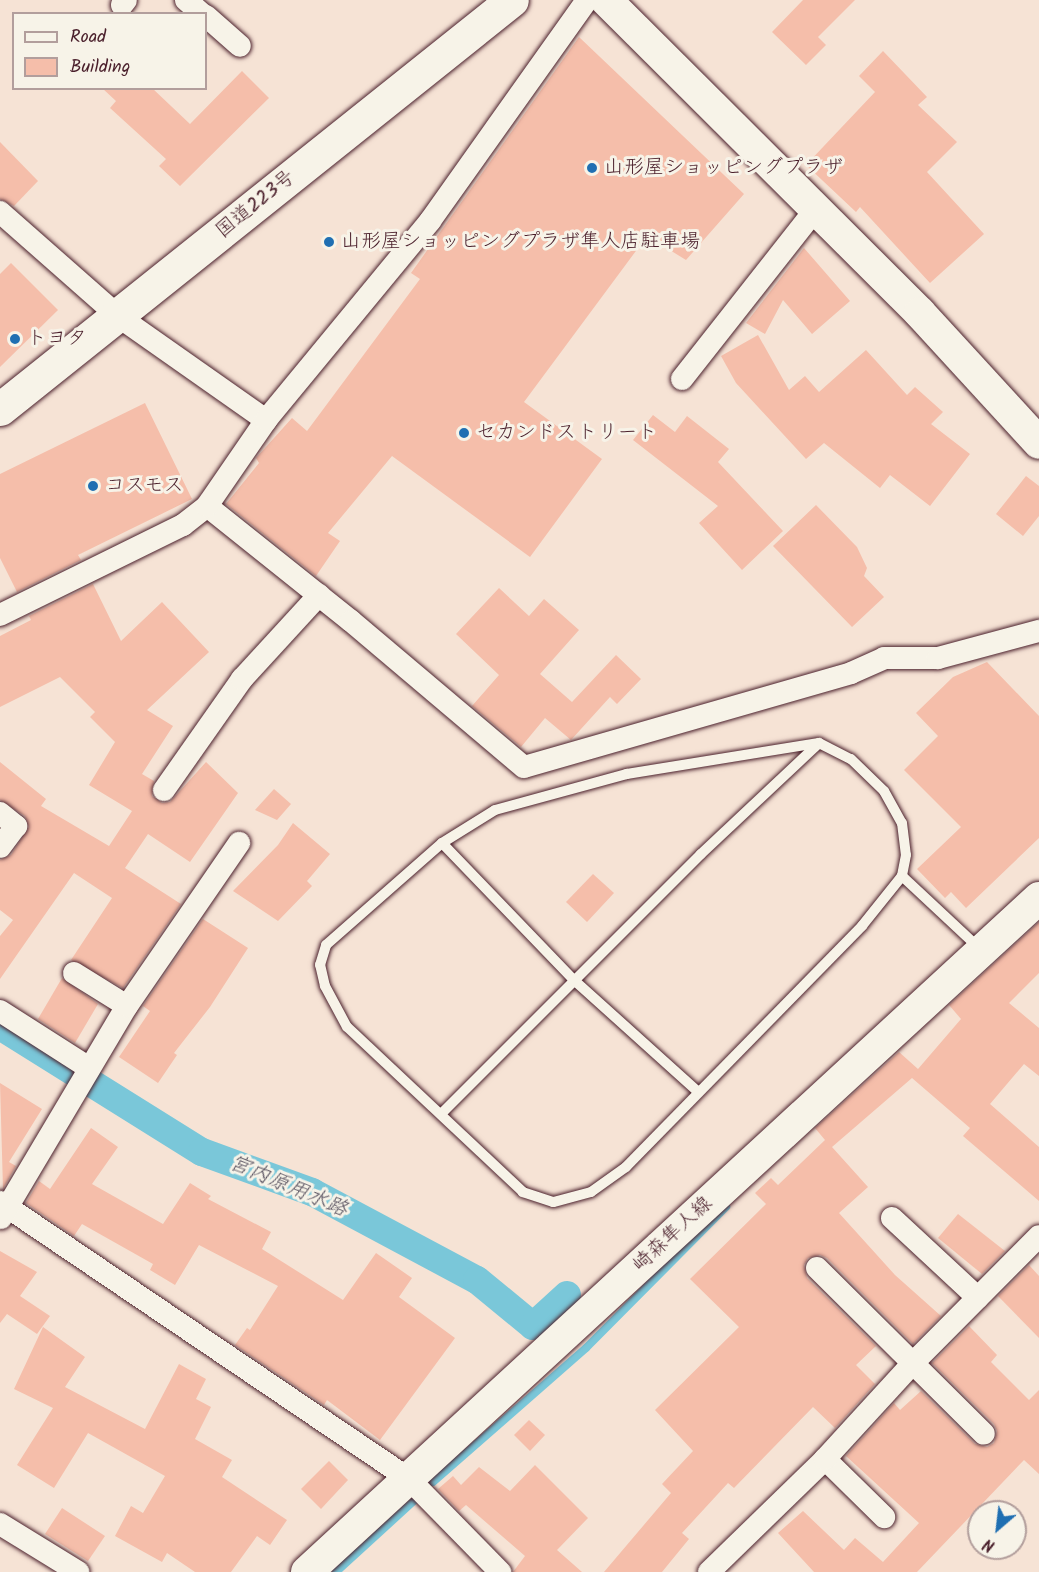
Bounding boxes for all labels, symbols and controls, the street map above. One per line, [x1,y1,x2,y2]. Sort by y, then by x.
legend [12,12,207,90]
text: Road [70,23,106,52]
text: Building [70,53,130,82]
place label: 山形屋ショッピングプラザ [604,156,844,180]
marker: 山形屋ショッピングプラザ [585,161,599,175]
street label: 国道223号 [212,166,300,244]
place label: 山形屋ショッピングプラザ隼人店駐車場 [341,230,701,254]
marker: 山形屋ショッピングプラザ隼人店駐車場 [322,235,336,249]
place label: トヨタ [27,327,87,351]
marker: トヨタ [8,332,22,346]
place label: セカンドストリート [476,421,656,445]
marker: セカンドストリート [457,426,471,440]
place label: コスモス [105,474,185,498]
marker: コスモス [86,479,100,493]
water label: 宮内原用水路 [225,1151,351,1223]
street label: 崎森隼人線 [628,1192,718,1278]
north arrow [967,1500,1027,1560]
text: N [979,1531,1000,1558]

